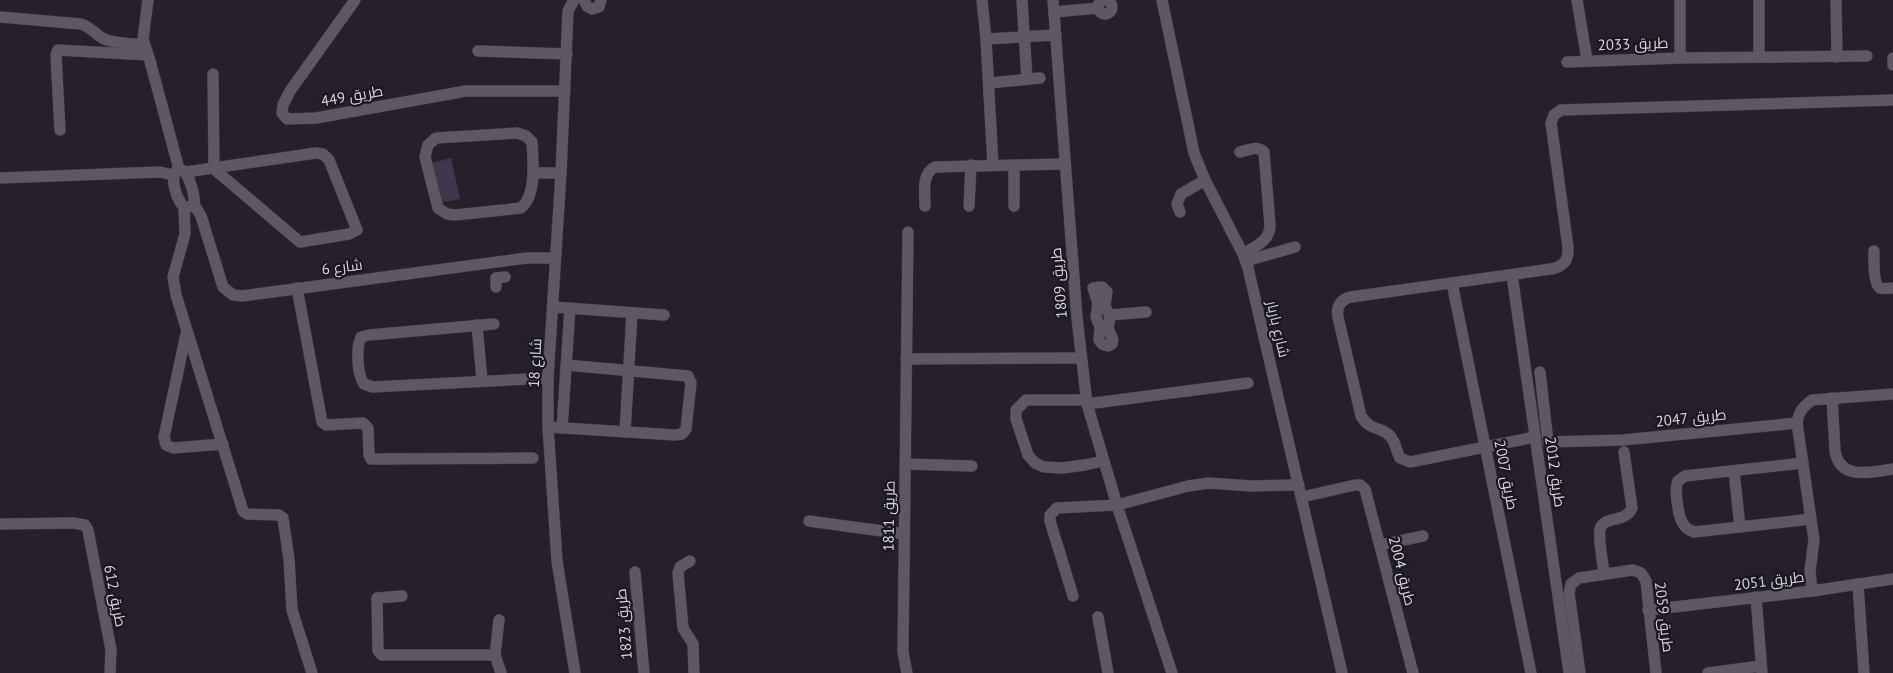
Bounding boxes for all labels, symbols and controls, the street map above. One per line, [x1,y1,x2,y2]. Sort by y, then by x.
street label: طريق 2033 [1597,33,1669,55]
street label: طريق 449 [319,81,385,111]
street label: طريق 1809 [1046,247,1072,319]
street label: شارع 6 [320,255,364,280]
street label: شارع باربار [1261,298,1294,360]
street label: شارع 18 [524,338,547,388]
street label: طريق 2047 [1655,404,1727,432]
street label: طريق 2012 [1540,435,1570,509]
street label: طريق 2007 [1489,438,1523,512]
street label: طريق 1811 [878,480,900,552]
street label: طريق 2004 [1384,534,1420,608]
street label: طريق 612 [99,563,131,629]
street label: طريق 2051 [1733,567,1805,595]
street label: طريق 2059 [1650,581,1678,653]
street label: طريق 1823 [611,588,637,660]

